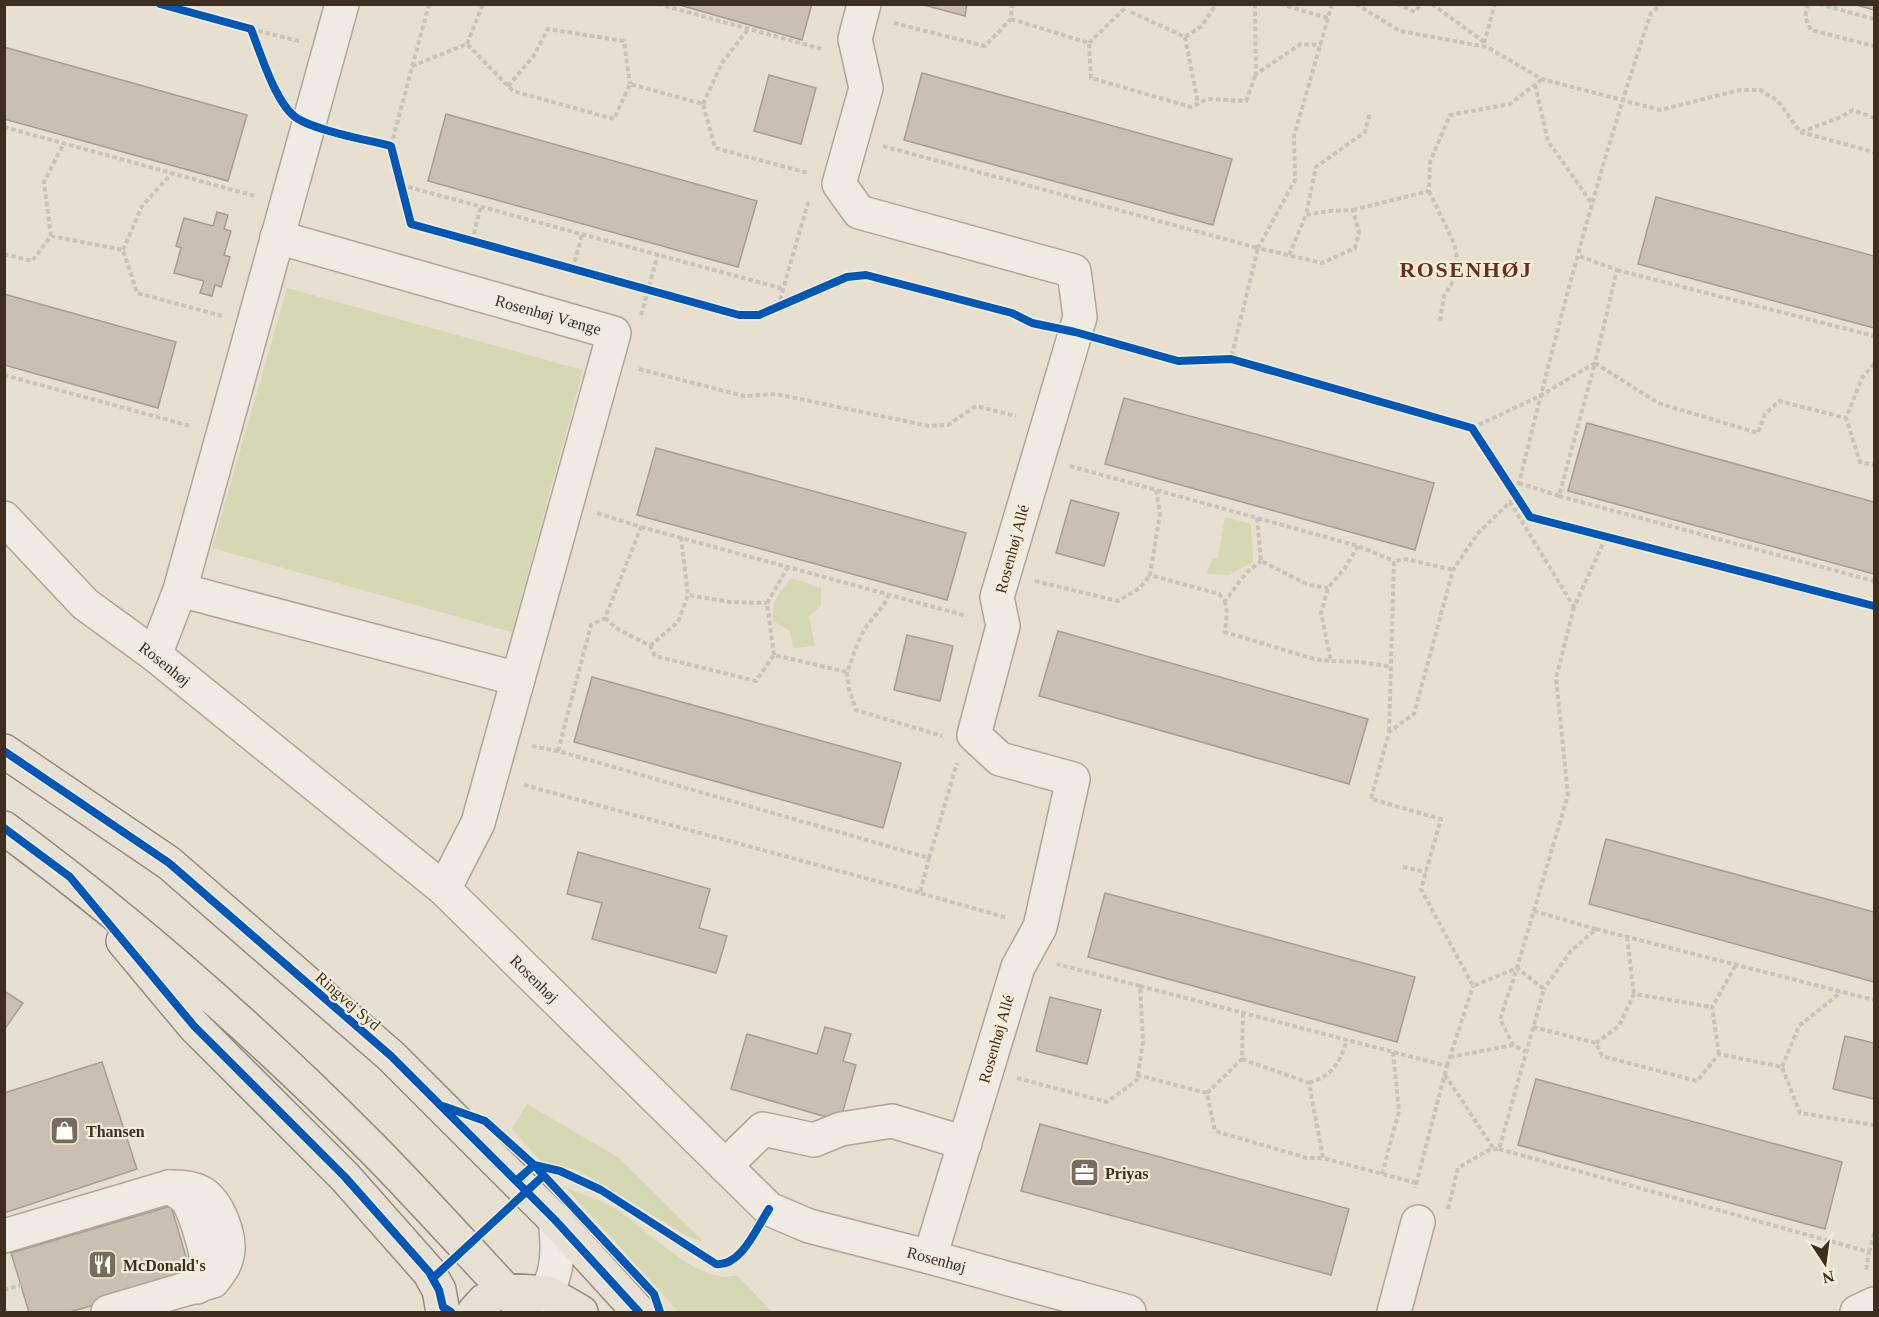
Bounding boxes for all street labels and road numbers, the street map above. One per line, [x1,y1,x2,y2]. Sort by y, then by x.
street label: Rosenhøj Vænge [493,291,603,337]
street label: Rosenhøj Allé [992,503,1033,595]
street label: Rosenhøj [136,638,194,690]
street label: Rosenhøj [507,951,562,1006]
street label: Ringvej Syd [312,968,384,1034]
street label: Rosenhøj Allé [975,993,1018,1085]
street label: Rosenhøj [905,1243,968,1276]

